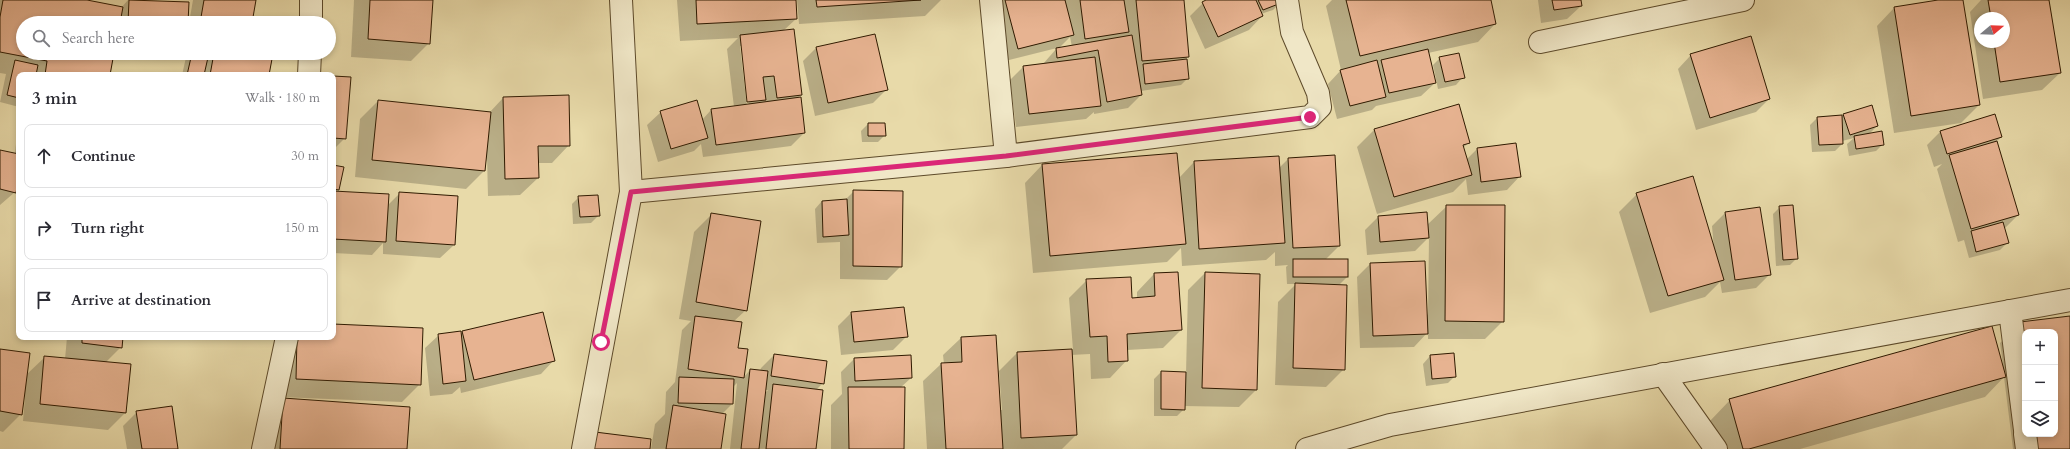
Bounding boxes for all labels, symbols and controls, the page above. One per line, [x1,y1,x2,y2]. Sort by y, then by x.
north arrow [1974,12,2010,48]
search box [16,16,336,60]
icon: search [30,27,52,49]
text: Search here [62,28,135,48]
text: 3 min [32,87,77,110]
text: Walk · 180 m [245,89,320,107]
route end [1301,108,1319,126]
icon: ahead [33,145,55,167]
text: Continue [71,146,136,166]
text: 30 m [291,147,319,165]
icon: right [33,217,55,239]
text: Turn right [71,218,144,238]
text: 150 m [285,219,319,237]
icon: arrive [33,289,55,311]
text: Arrive at destination [71,290,211,310]
map controls [2022,329,2058,437]
button: + [2022,329,2058,365]
route start [592,333,610,351]
button: − [2022,365,2058,401]
button: layers [2022,401,2058,437]

